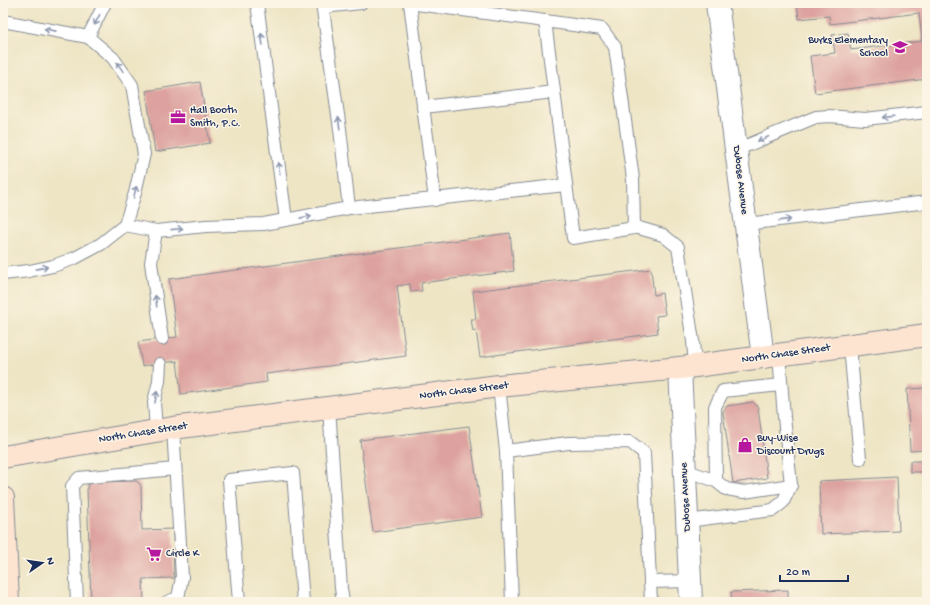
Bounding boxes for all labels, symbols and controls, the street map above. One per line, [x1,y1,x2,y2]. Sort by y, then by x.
one-way arrow [92,14,100,26]
one-way arrow [44,25,57,33]
one-way arrow [258,33,266,46]
place label: Burks Elementary School [807,35,889,60]
school or university icon: Burks Elementary School [891,38,909,56]
one-way arrow [116,62,124,73]
place label: Hall Booth Smith, P.C. [190,105,241,130]
office icon: Hall Booth Smith, P.C. [169,108,187,126]
one-way arrow [882,113,895,120]
one-way arrow [335,117,343,130]
one-way arrow [758,136,770,144]
street label: Dubose Avenue [730,144,750,215]
one-way arrow [275,162,283,175]
one-way arrow [132,185,140,198]
one-way arrow [299,212,312,220]
one-way arrow [778,216,791,223]
one-way arrow [170,226,183,233]
one-way arrow [35,264,48,272]
one-way arrow [152,295,160,308]
street label: North Chase Street [741,342,833,366]
street label: North Chase Street [419,379,511,402]
one-way arrow [152,391,160,404]
street label: North Chase Street [98,420,190,446]
place label: Buy-Wise Discount Drugs [756,433,825,458]
shop icon: Buy-Wise Discount Drugs [736,436,754,454]
street label: Dubose Avenue [678,462,694,533]
north arrow [22,543,62,583]
supermarket icon: Circle K [145,545,163,563]
place label: Circle K [166,548,201,560]
text: N [43,556,56,566]
scale bar [780,557,848,583]
text: 20 m [786,566,811,580]

